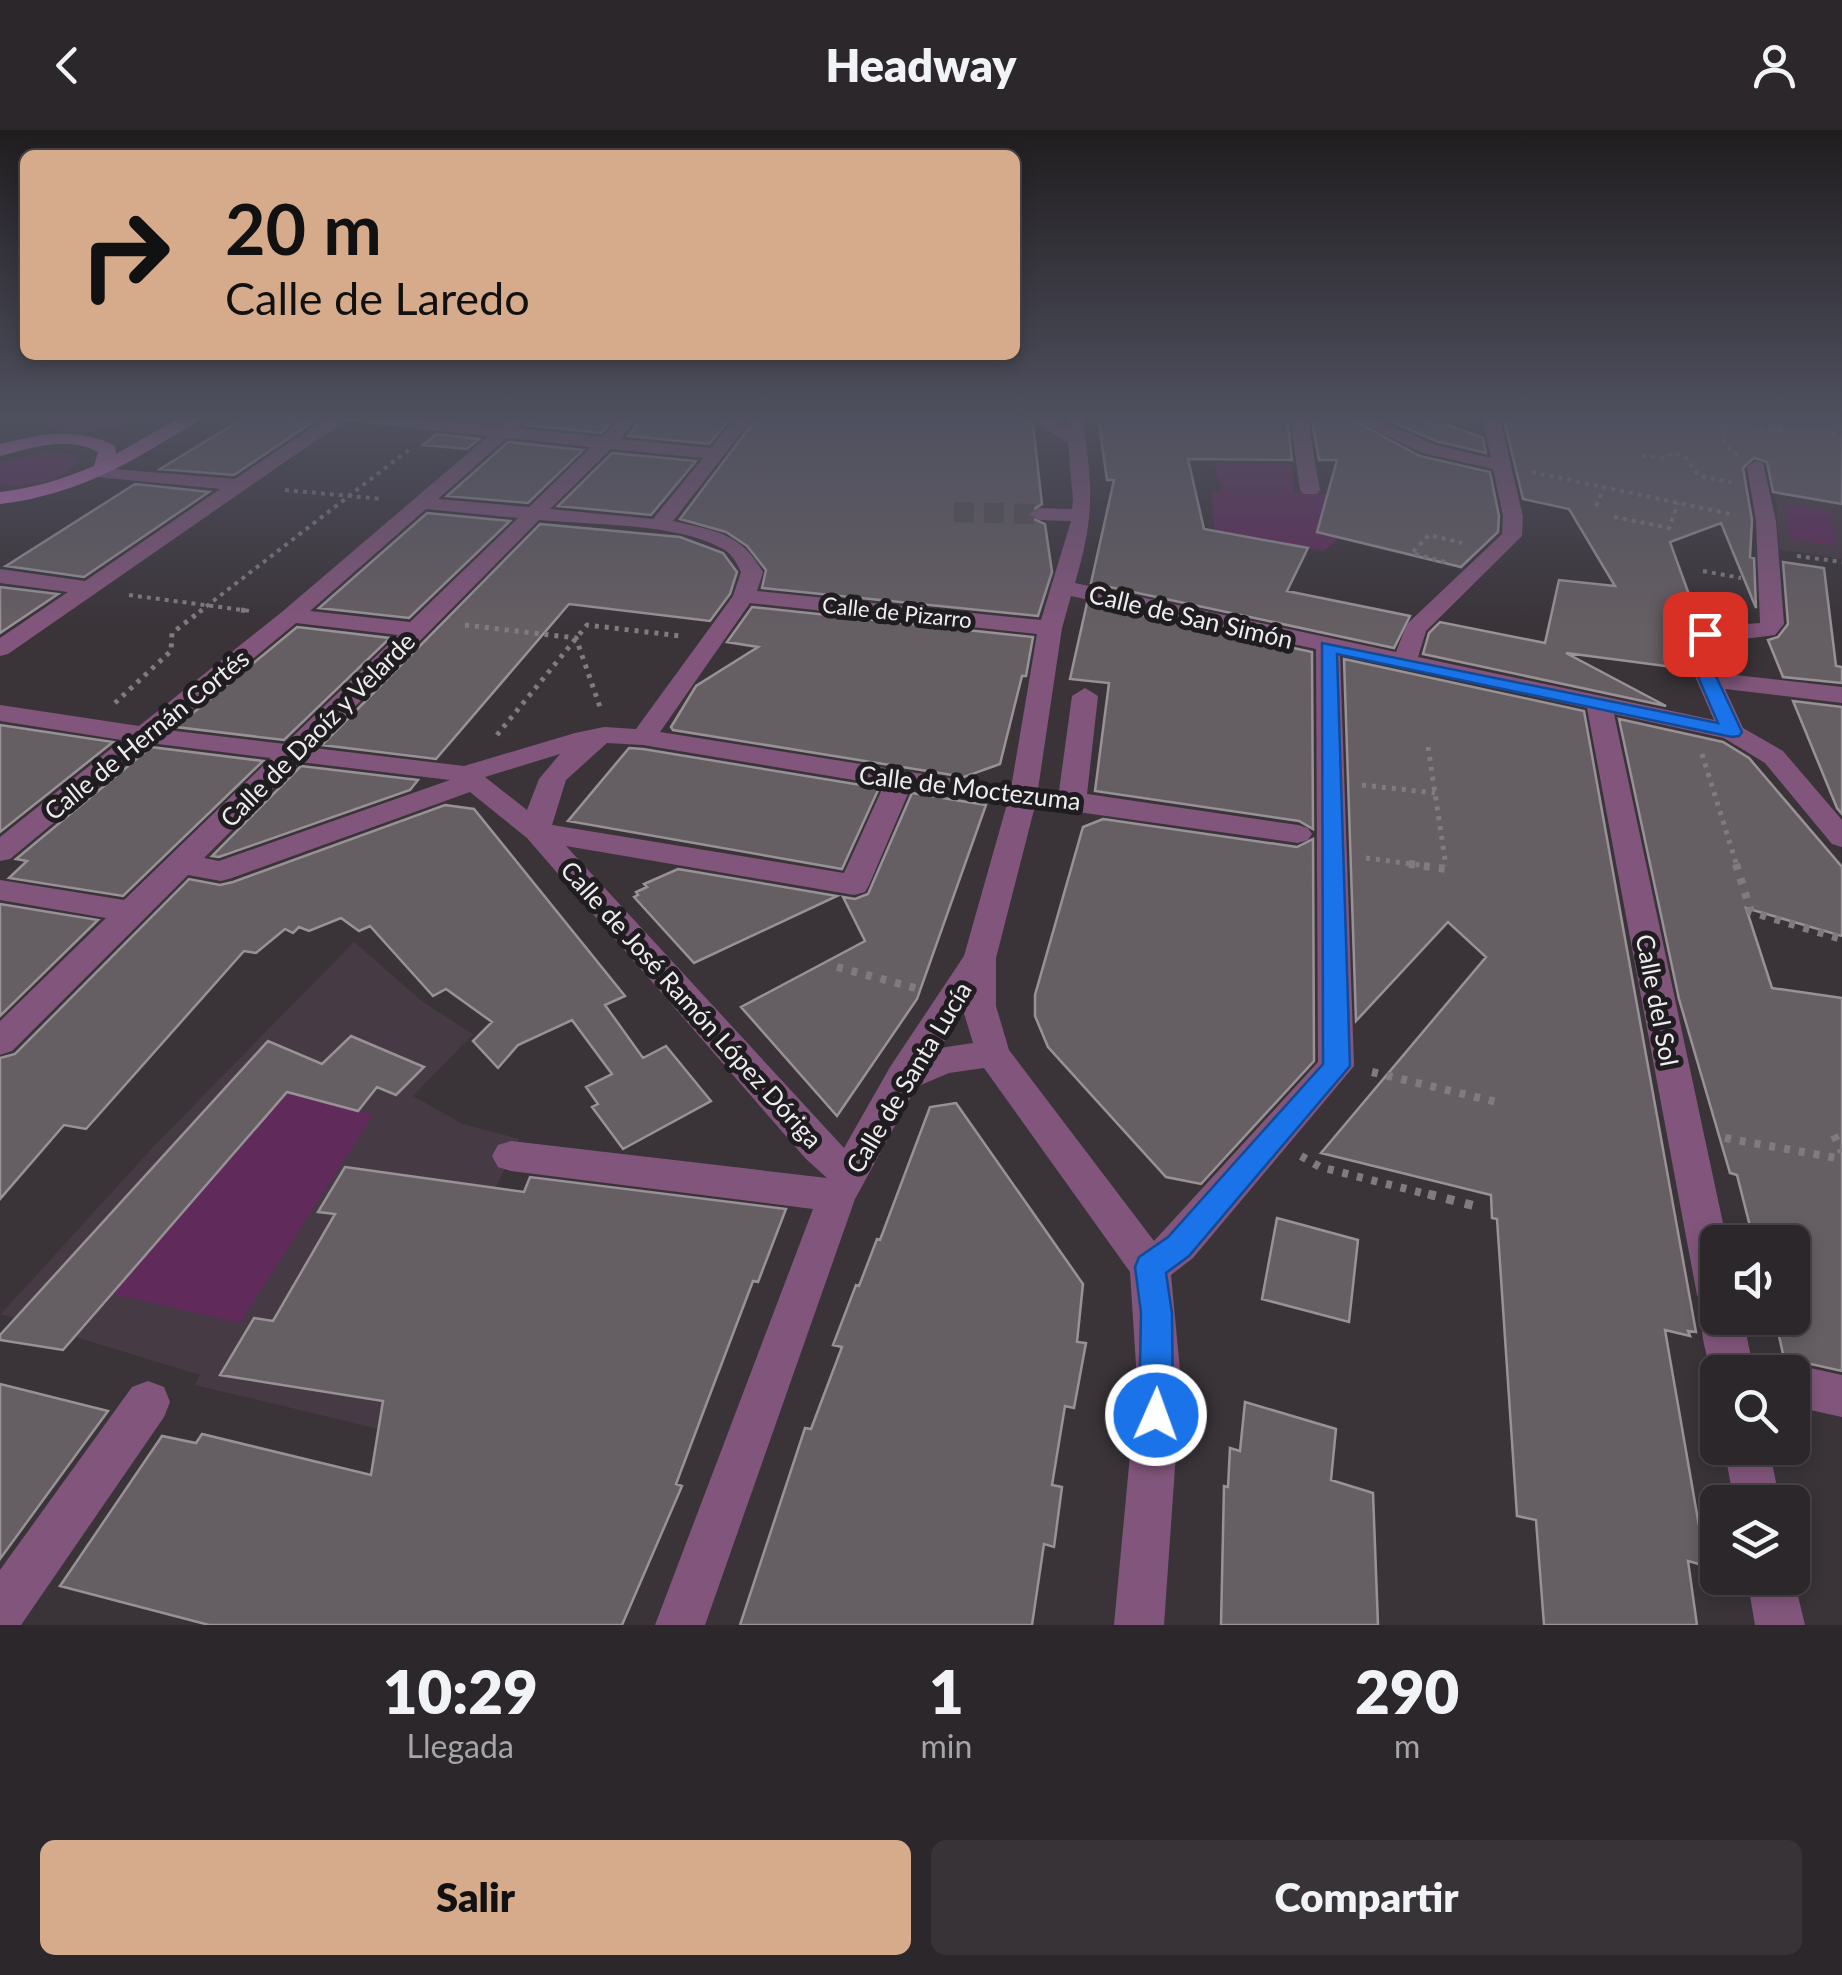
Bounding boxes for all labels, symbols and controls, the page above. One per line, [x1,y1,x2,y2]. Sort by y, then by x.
icon: back [40,38,95,93]
text: Headway [826,38,1016,92]
icon: person [1747,38,1802,93]
text: 20 m [225,186,382,270]
icon: right [60,190,190,320]
text: Calle de Laredo [225,271,530,325]
street label: Calle de San Simón [1086,578,1296,654]
street label: Calle de Pizarro [821,591,973,633]
pin [1663,592,1748,677]
icon: arrive [1678,607,1733,662]
street label: Calle de Daoíz y Velarde [214,626,420,832]
street label: Calle de Hernán Cortés [38,642,254,826]
street label: Calle de Moctezuma [857,758,1083,816]
street label: Calle de José Ramón López Dóriga [555,854,829,1154]
street label: Calle del Sol [1631,932,1685,1068]
street label: Calle de Santa Lucía [839,976,977,1178]
map controls [1700,1225,1810,1595]
button: sound [1700,1225,1810,1335]
button: search [1700,1355,1810,1465]
position arrow [1104,1363,1208,1467]
button: layers [1700,1485,1810,1595]
text: 10:29 [383,1655,538,1727]
text: 1 [929,1655,964,1727]
text: 290 [1355,1655,1459,1727]
text: Llegada [407,1726,514,1765]
text: min [920,1726,972,1765]
text: m [1394,1726,1420,1765]
button: Salir [40,1840,911,1955]
button: Compartir [931,1840,1802,1955]

